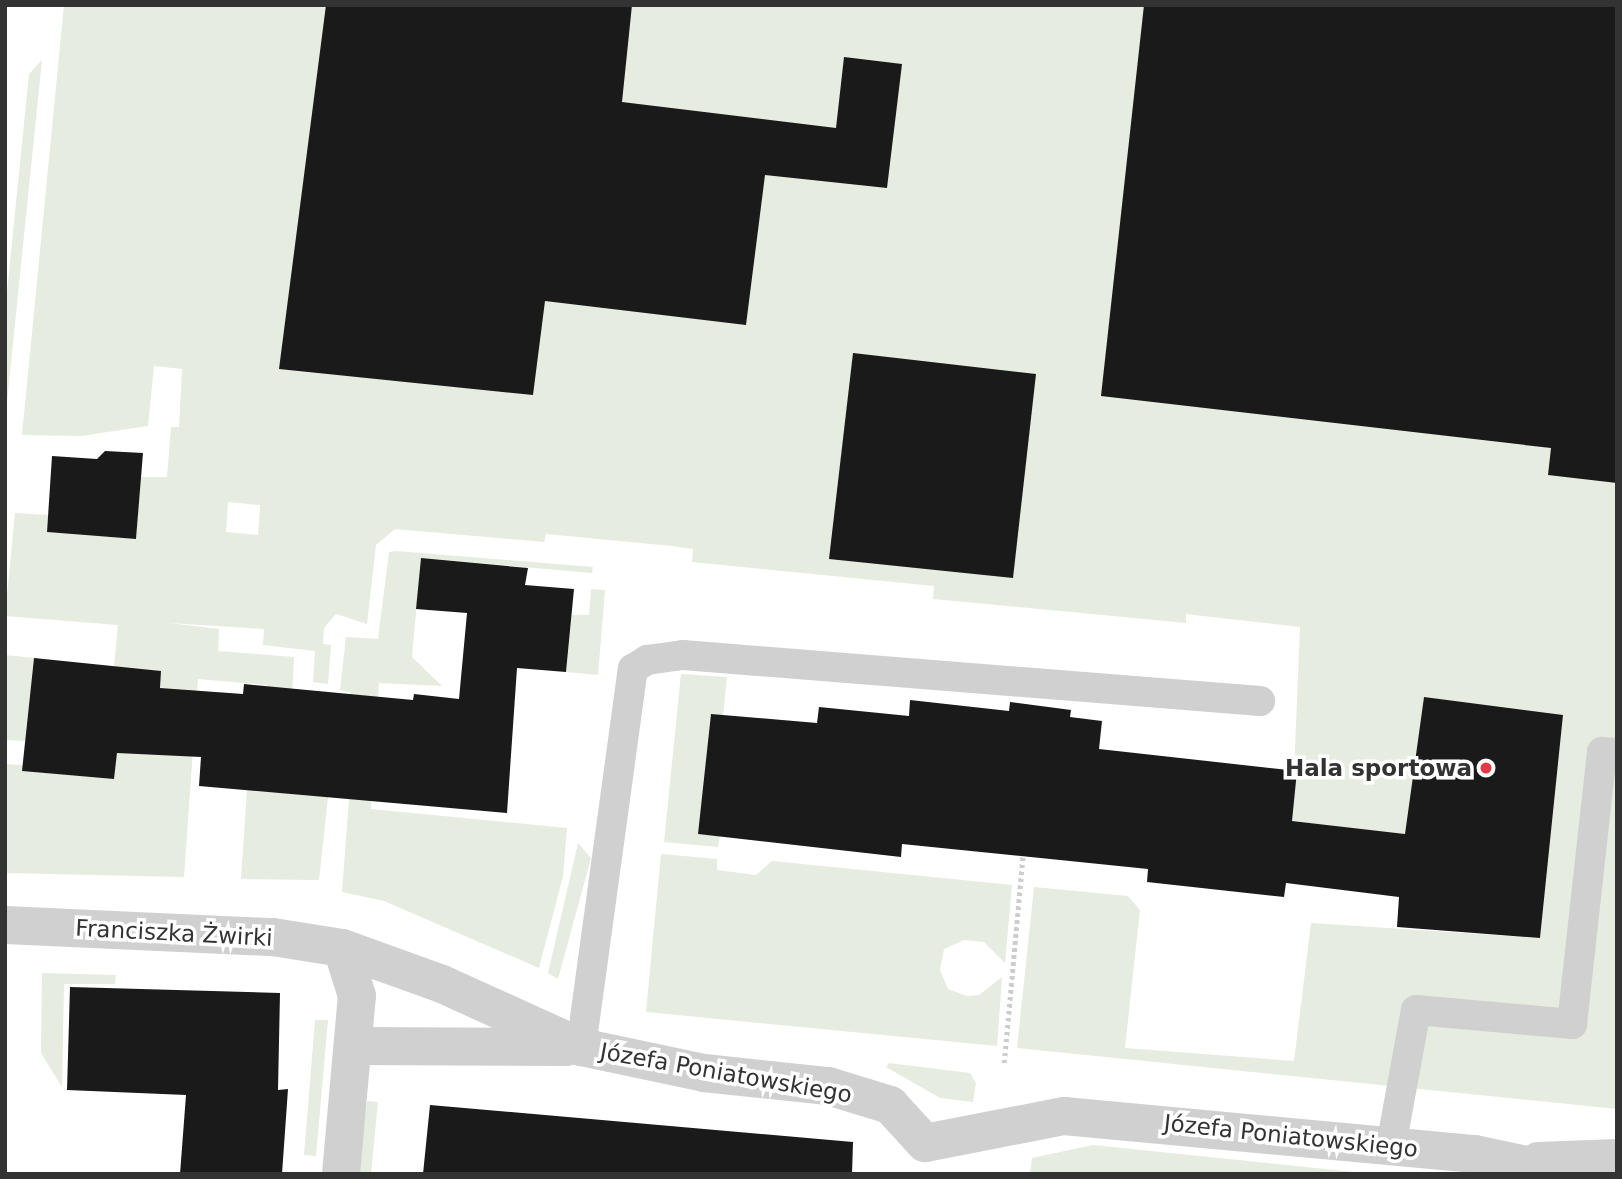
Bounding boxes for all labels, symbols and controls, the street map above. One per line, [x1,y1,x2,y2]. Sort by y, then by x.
place label: Hala sportowa [1285,754,1472,782]
marker: Hala sportowa [1478,760,1494,776]
street label: Franciszka Żwirki [75,914,273,952]
street label: Józefa Poniatowskiego [598,1037,854,1109]
street label: Józefa Poniatowskiego [1163,1109,1419,1163]

